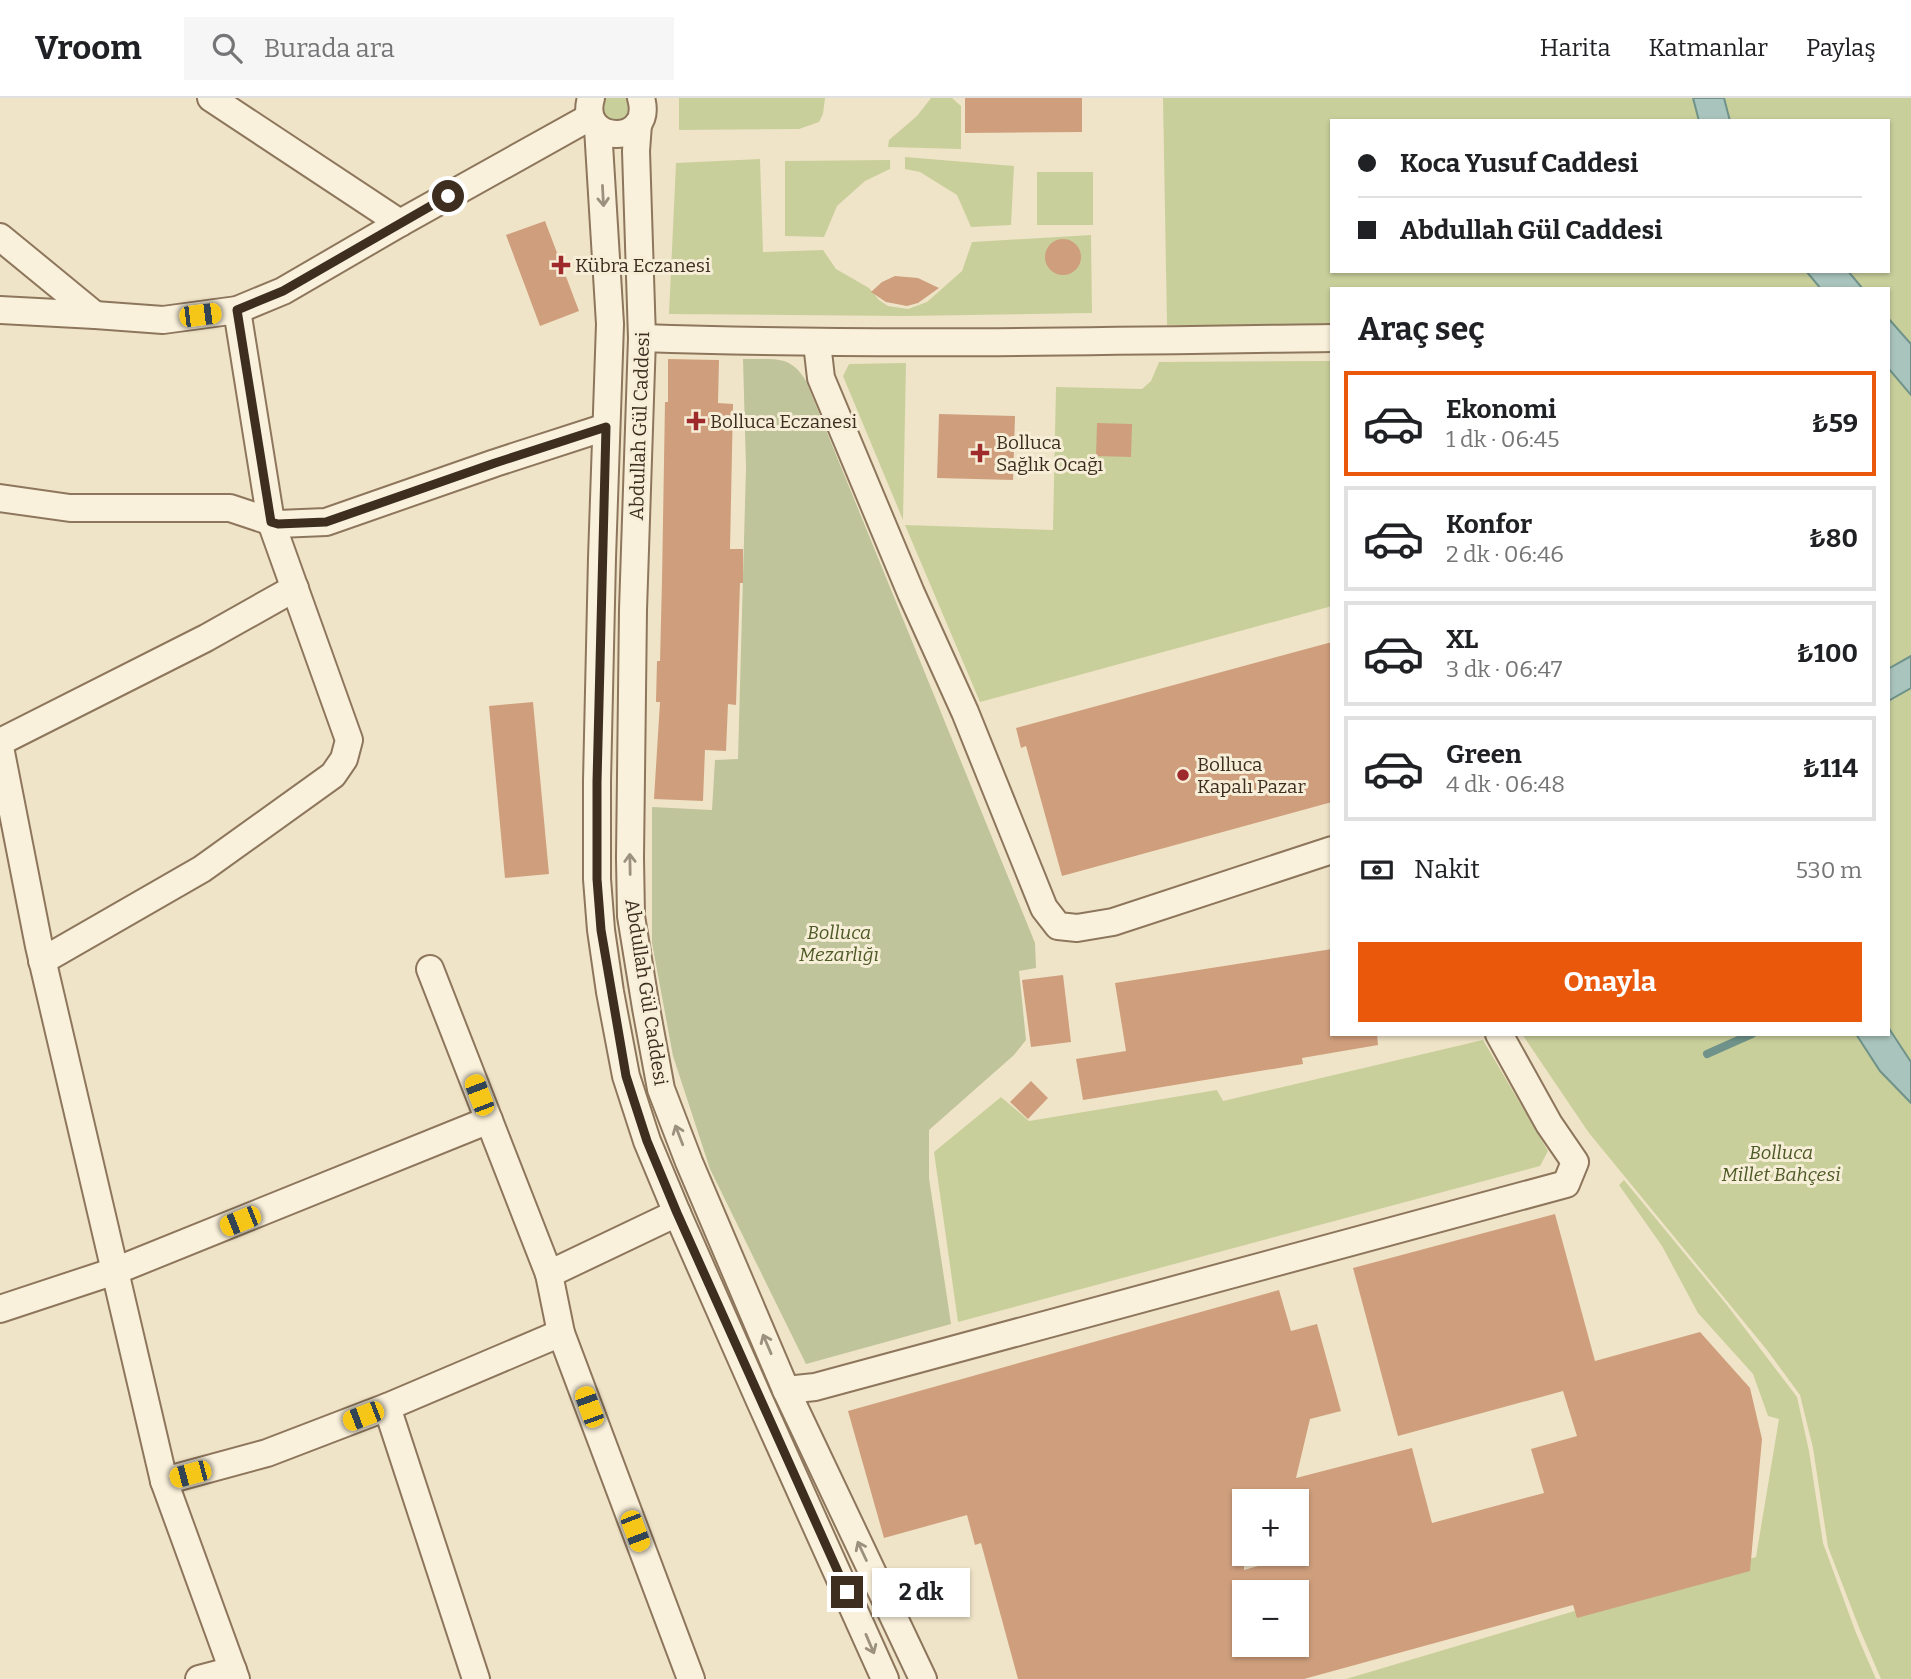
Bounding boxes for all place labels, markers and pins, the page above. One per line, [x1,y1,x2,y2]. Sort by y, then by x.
place label: Kübra Eczanesi [575,254,711,277]
marker: Kübra Eczanesi [553,257,569,273]
place label: Bolluca Eczanesi [710,410,858,433]
marker: Bolluca Eczanesi [688,413,704,429]
place label: Bolluca Sağlık Ocağı [996,431,1104,476]
marker: Bolluca Sağlık Ocağı [970,443,990,463]
place label: Bolluca Kapalı Pazar [1197,753,1306,798]
marker: Bolluca Kapalı Pazar [1175,767,1191,783]

